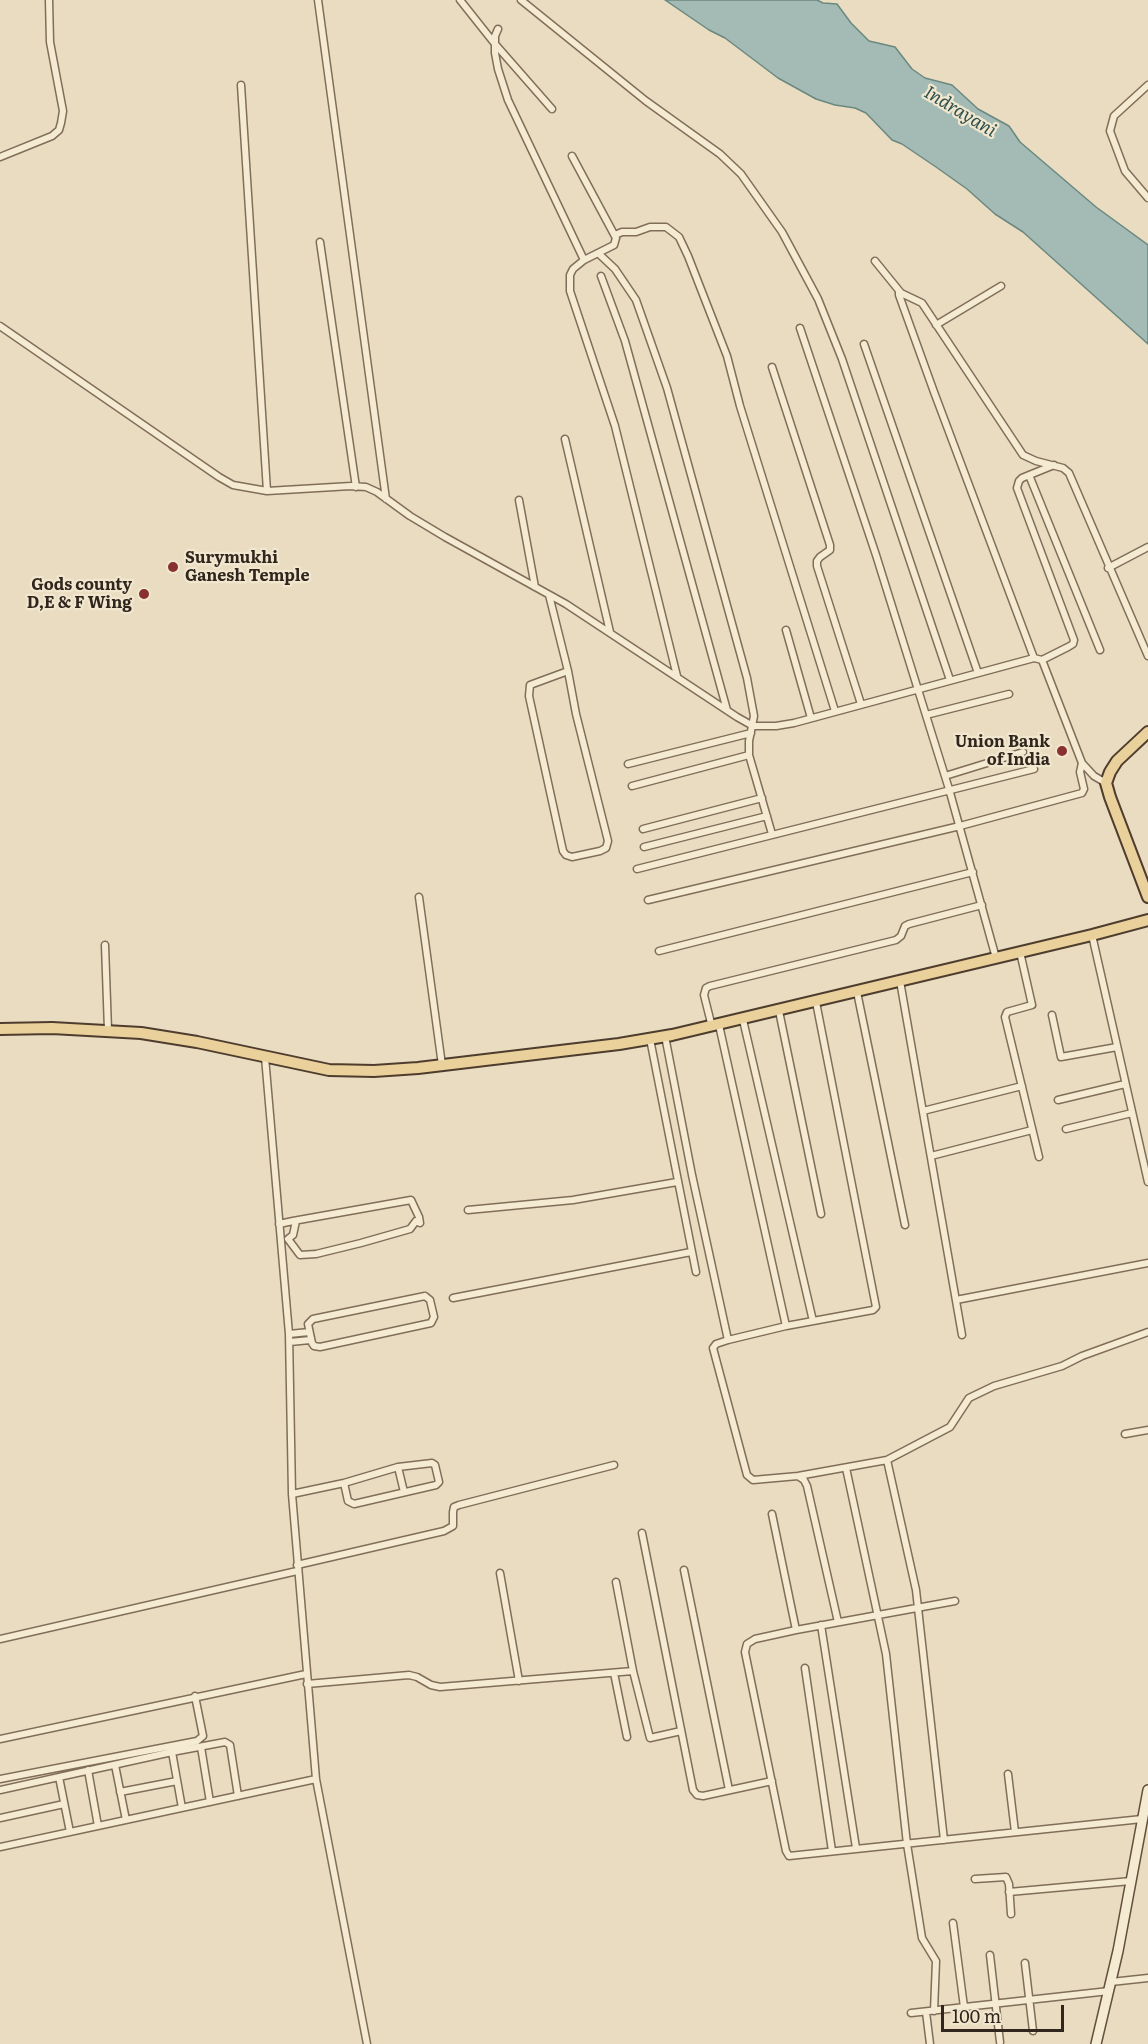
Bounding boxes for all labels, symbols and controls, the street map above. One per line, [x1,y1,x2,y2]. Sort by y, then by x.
water label: Indrayani [920,82,1000,142]
place label: Surymukhi Ganesh Temple [185,548,309,586]
marker: Surymukhi Ganesh Temple [166,560,180,574]
place label: Gods county D,E & F Wing [27,575,132,613]
marker: Gods county D,E & F Wing [137,587,151,601]
place label: Union Bank of India [955,732,1050,770]
marker: Union Bank of India [1055,744,1069,758]
scale bar [944,1993,1067,2031]
text: 100 m [952,2002,1001,2029]

